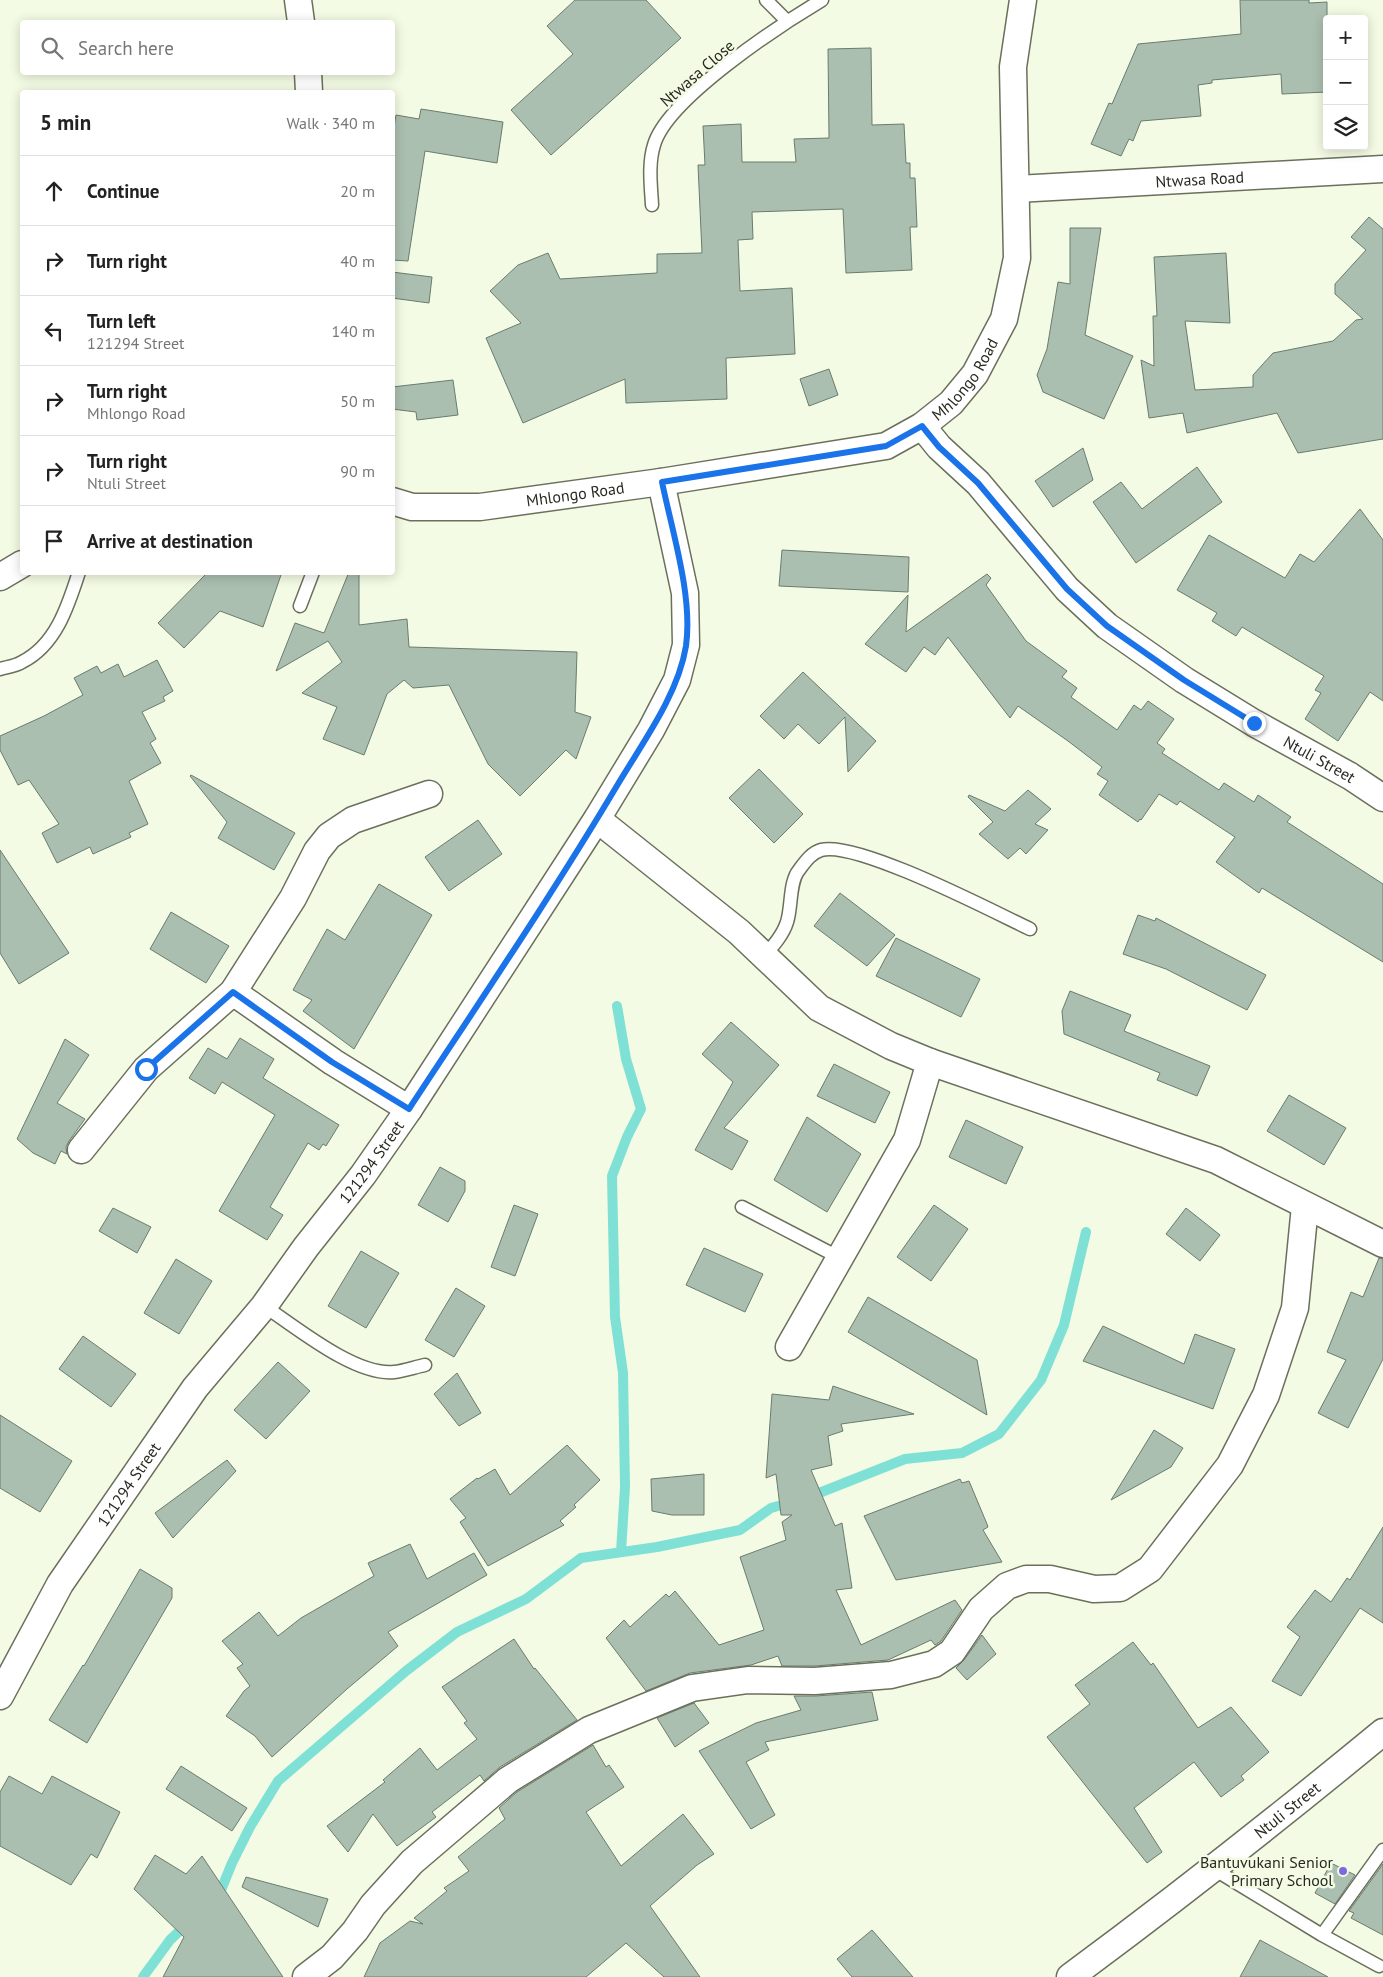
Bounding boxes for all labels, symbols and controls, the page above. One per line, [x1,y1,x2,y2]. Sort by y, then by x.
map controls [1323,15,1368,150]
button: + [1323,15,1368,60]
search box [20,20,395,75]
icon: search [38,34,66,62]
street label: Ntwasa Close [656,35,738,111]
text: Search here [78,36,174,60]
button: − [1323,60,1368,105]
button: layers [1323,105,1368,150]
text: 5 min [40,109,91,136]
text: Walk · 340 m [286,113,375,133]
street label: Ntwasa Road [1155,167,1245,191]
icon: ahead [40,177,68,205]
text: Continue [87,179,159,203]
text: 20 m [340,181,375,201]
icon: right [40,247,68,275]
text: Turn right [87,249,167,273]
text: 40 m [340,251,375,271]
text: Turn left [87,309,156,333]
icon: left [40,317,68,345]
text: 140 m [332,321,375,341]
text: 121294 Street [87,333,184,353]
street label: Mhlongo Road [928,335,1002,425]
text: Turn right [87,379,167,403]
icon: right [40,387,68,415]
text: 50 m [340,391,375,411]
text: Mhlongo Road [87,403,186,423]
text: Turn right [87,449,167,473]
icon: right [40,457,68,485]
text: 90 m [340,461,375,481]
text: Ntuli Street [87,473,166,493]
street label: Mhlongo Road [525,477,626,511]
icon: arrive [40,527,68,555]
text: Arrive at destination [87,529,253,553]
route end [1243,712,1266,735]
street label: Ntuli Street [1280,731,1360,787]
route start [135,1058,158,1081]
street label: 121294 Street [335,1116,408,1207]
street label: 121294 Street [93,1438,165,1530]
street label: Ntuli Street [1250,1777,1325,1842]
place label: Bantuvukani Senior Primary School [1200,1852,1334,1890]
marker: Bantuvukani Senior Primary School [1337,1865,1349,1877]

